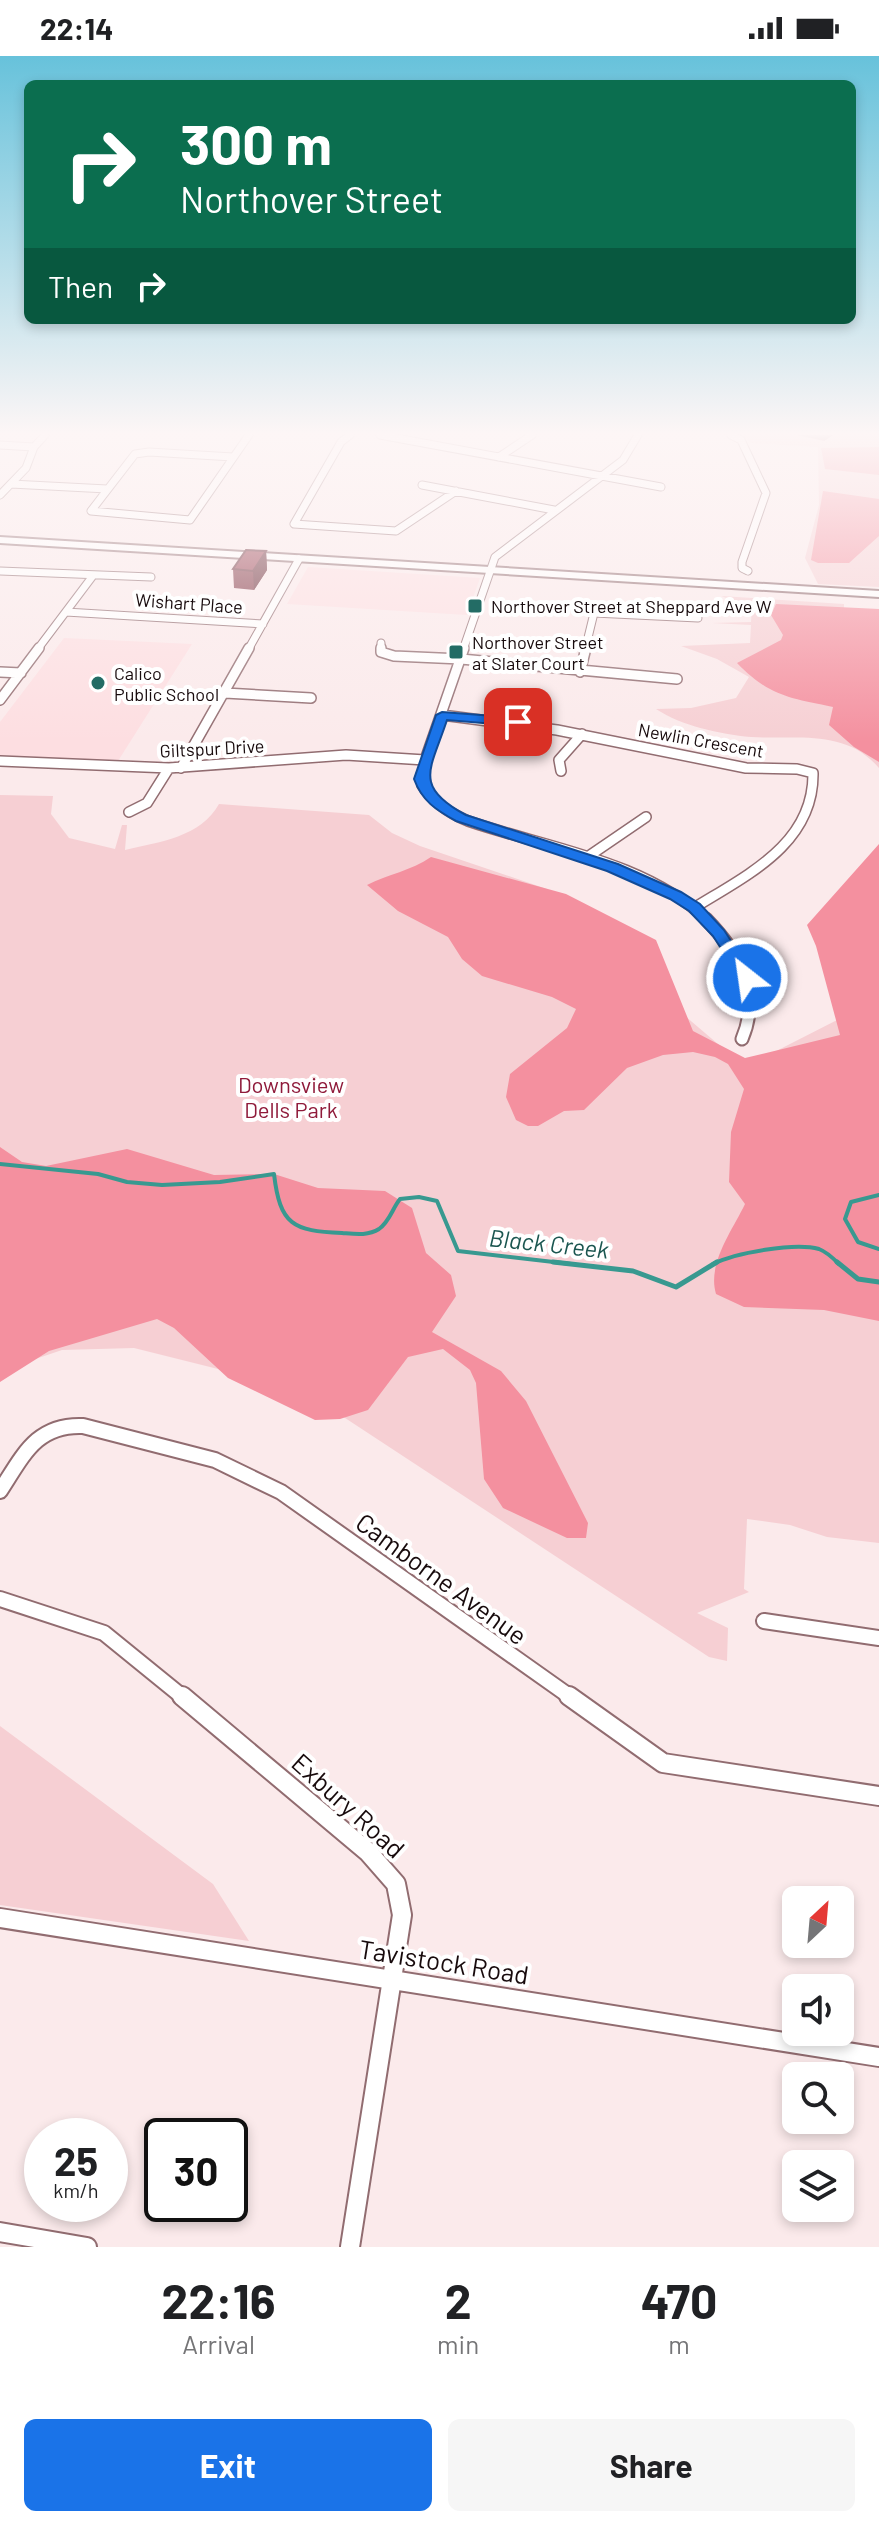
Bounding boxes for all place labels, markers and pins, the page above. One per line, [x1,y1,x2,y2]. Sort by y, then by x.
place label: Northover Street at Sheppard Ave W [491,595,772,617]
marker: Northover Street at Sheppard Ave W [466,597,484,615]
place label: Northover Street at Slater Court [472,631,604,674]
marker: Northover Street at Slater Court [447,643,465,661]
place label: Calico Public School [114,662,219,705]
marker: Calico Public School [89,674,107,692]
pin [484,688,552,756]

